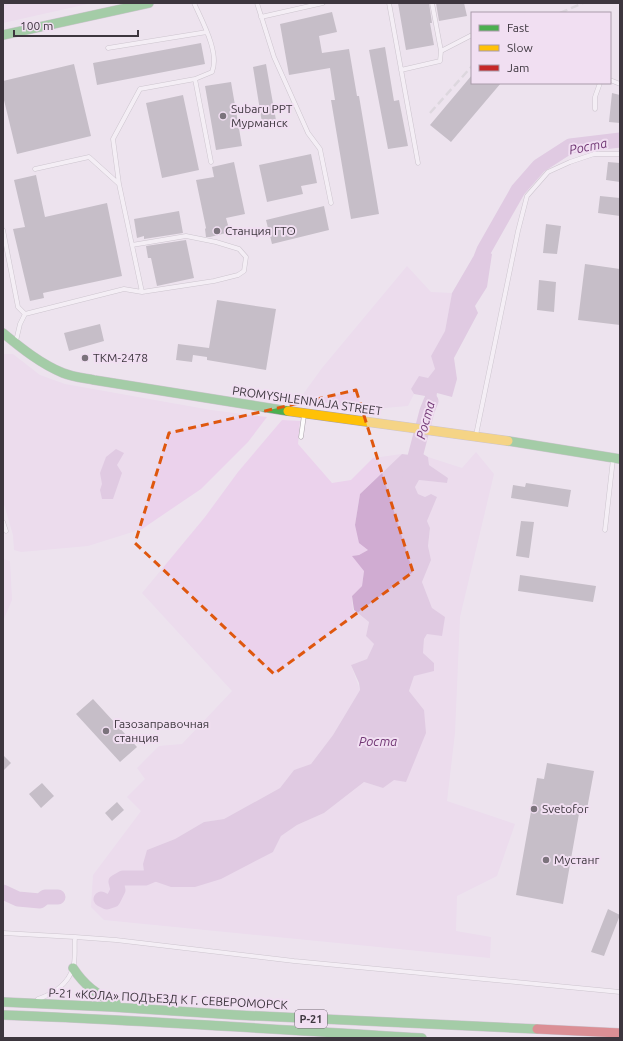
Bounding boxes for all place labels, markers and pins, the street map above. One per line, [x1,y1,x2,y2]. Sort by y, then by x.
place label: Subaru РРТ Мурманск [231,102,293,129]
marker: Subaru РРТ Мурманск [218,111,228,121]
place label: Станция ГТО [225,224,296,237]
marker: Станция ГТО [212,226,222,236]
place label: ТКМ-2478 [93,351,148,364]
marker: ТКМ-2478 [80,353,90,363]
place label: Газозаправочная станция [114,717,209,744]
marker: Газозаправочная станция [101,726,111,736]
place label: Svetofor [542,802,589,815]
marker: Svetofor [529,804,539,814]
place label: Мустанг [554,853,599,866]
marker: Мустанг [541,855,551,865]

